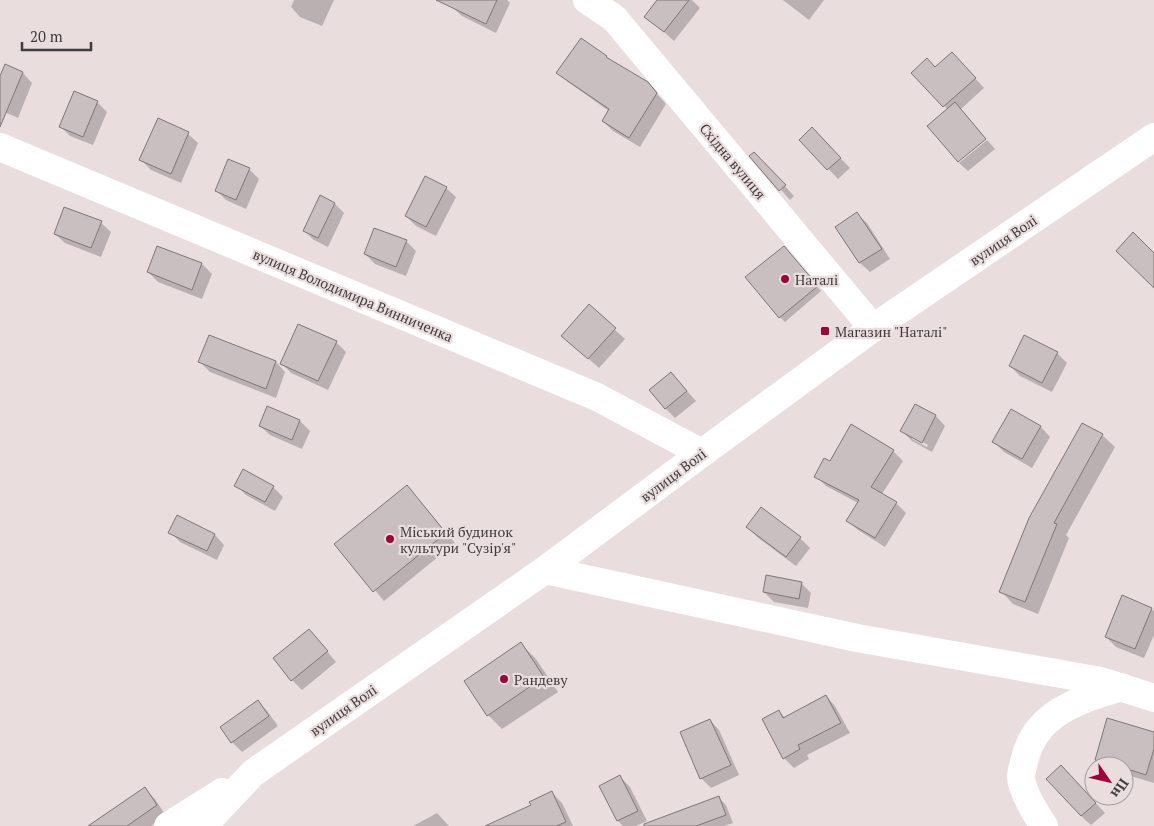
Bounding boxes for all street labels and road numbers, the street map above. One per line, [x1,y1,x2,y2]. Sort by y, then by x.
street label: Східна вулиця [696,119,770,203]
street label: вулиця Волі [966,210,1040,270]
street label: вулиця Володимира Винниченка [250,244,456,346]
street label: вулиця Волі [636,444,710,506]
street label: вулиця Волі [306,680,380,740]

